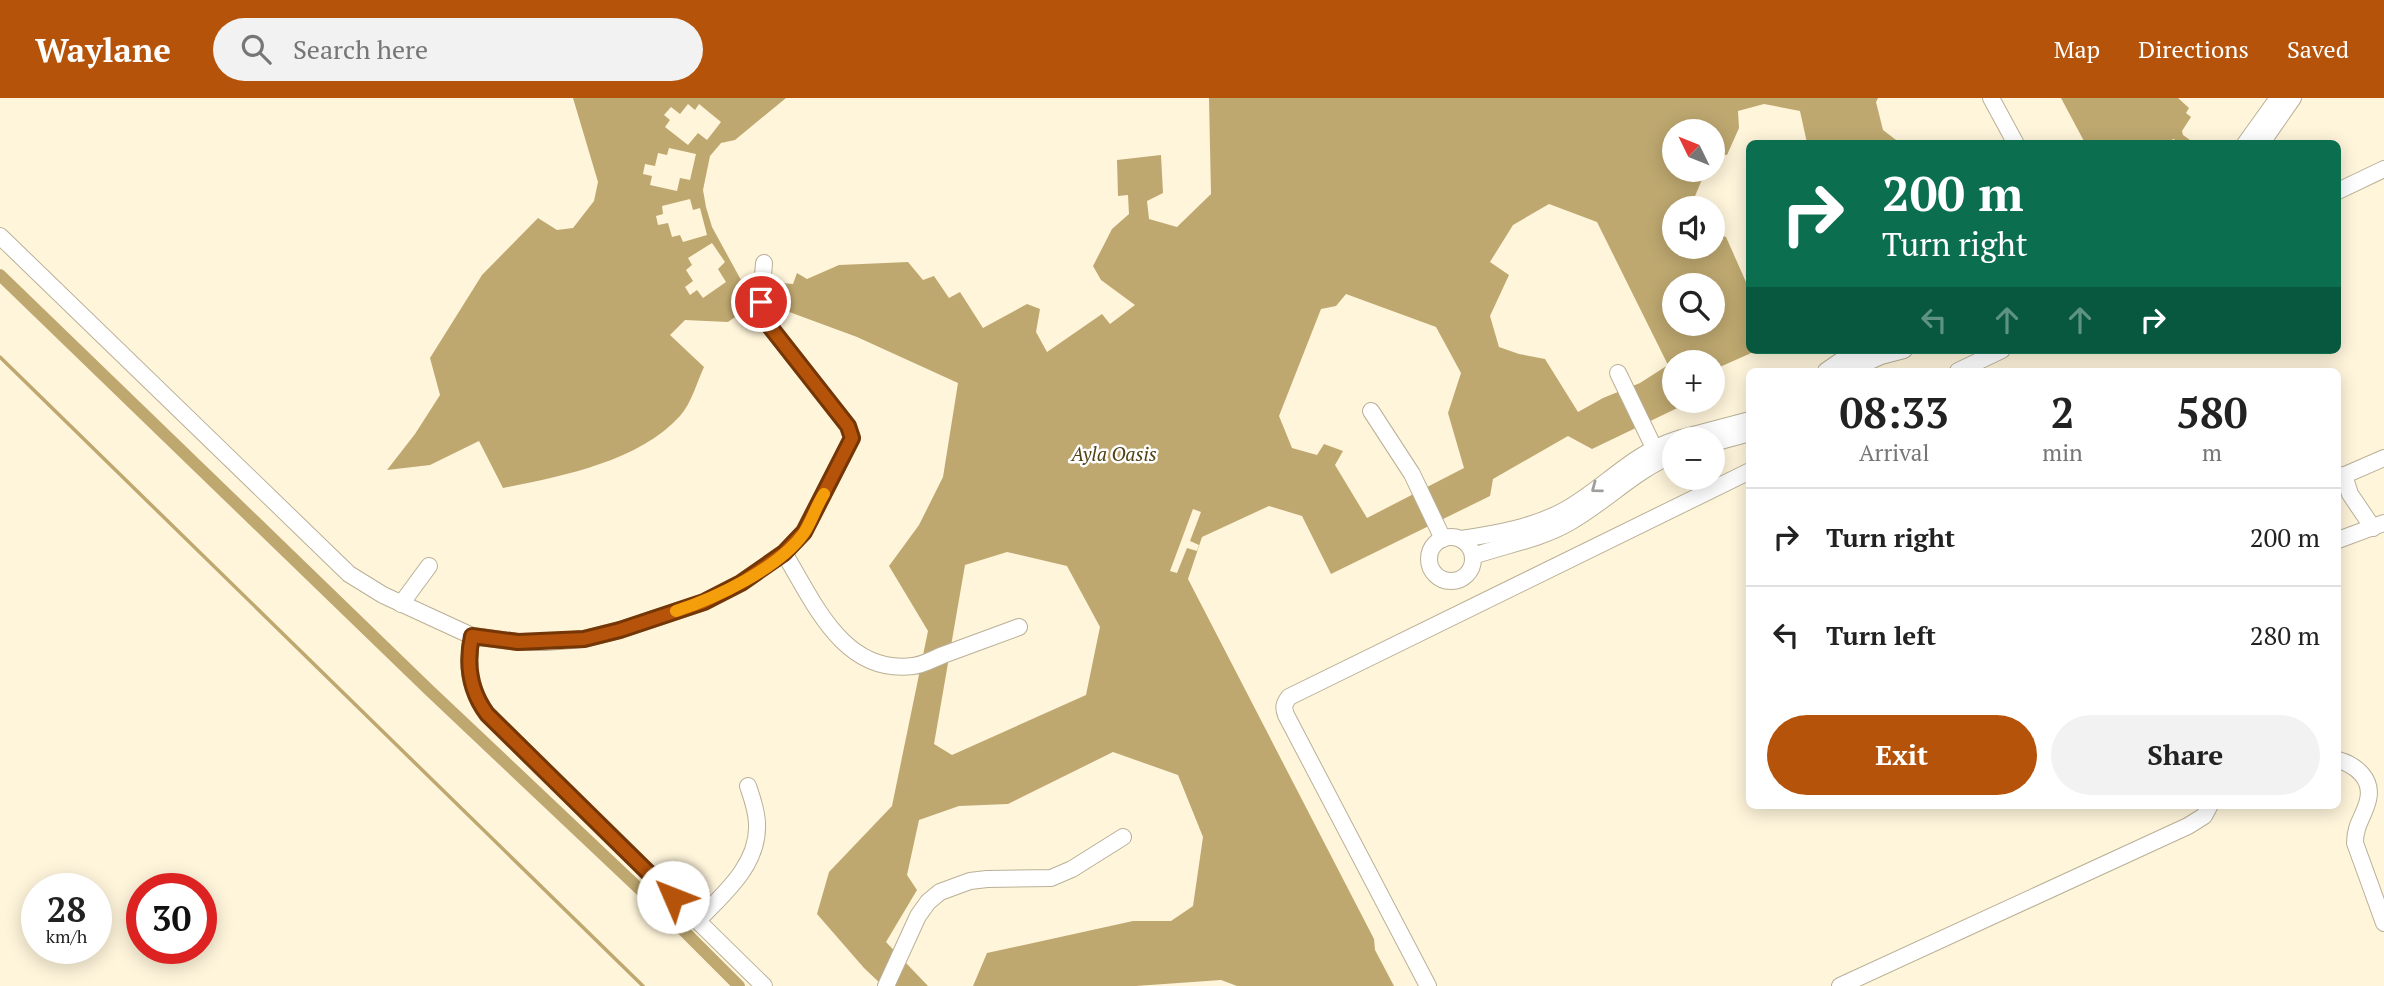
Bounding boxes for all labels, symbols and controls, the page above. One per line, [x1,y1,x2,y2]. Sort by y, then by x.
search box [213,18,703,81]
text: Waylane [35,28,171,71]
icon: search [237,30,275,68]
text: Search here [293,32,428,66]
text: Map [2054,33,2100,65]
text: Directions [2138,33,2249,65]
text: Saved [2287,33,2349,65]
north arrow [1662,119,1726,182]
map controls [1662,119,1725,490]
text: 200 m [1882,160,2024,225]
icon: right [1767,168,1858,259]
button: sound [1662,196,1725,259]
text: Turn right [1882,223,2028,265]
pin [731,272,791,332]
button: search [1662,273,1725,336]
icon: arrive [742,283,780,321]
icon: left [1915,301,1953,339]
icon: ahead [1988,301,2026,339]
icon: ahead [2061,301,2099,339]
icon: right [2134,301,2172,339]
button: + [1662,350,1725,413]
text: 08:33 [1840,384,1949,440]
text: 2 [2051,384,2074,440]
text: 580 [2176,384,2247,440]
button: − [1662,427,1725,490]
text: Arrival [1859,437,1929,468]
text: min [2042,437,2083,468]
text: m [2202,437,2222,468]
water label: Ayla Oasis [1070,441,1157,466]
one-way arrow [1591,480,1604,493]
icon: right [1767,518,1805,556]
text: Turn right [1826,520,1955,554]
text: 200 m [2250,520,2320,554]
icon: left [1767,616,1805,654]
text: Turn left [1826,618,1936,652]
text: 280 m [2250,618,2320,652]
button: Exit [1767,715,2037,795]
button: Share [2051,715,2320,795]
position arrow [636,860,710,934]
speed limit sign: 30 [126,873,217,964]
text: 28 [47,886,86,932]
text: km/h [46,924,87,948]

